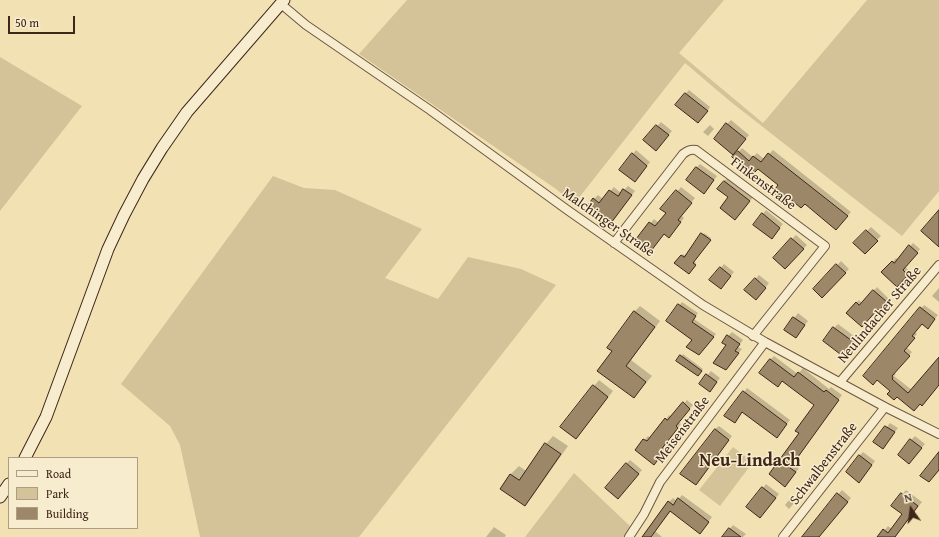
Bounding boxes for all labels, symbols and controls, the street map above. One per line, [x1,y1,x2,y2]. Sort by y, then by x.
scale bar [10,8,77,34]
text: 50 m [15,14,39,31]
street label: Finkenstraße [727,154,799,214]
street label: Malchinger Straße [559,185,657,261]
street label: Neulindacher Straße [835,263,925,367]
street label: Meisenstraße [652,393,714,467]
street label: Schwalbenstraße [787,419,861,509]
district label: Neu-Lindach [699,450,801,472]
legend [8,457,138,529]
text: Road [46,465,71,482]
text: Park [46,485,69,502]
north arrow [891,489,931,529]
text: N [903,489,914,506]
text: Building [46,505,89,522]

